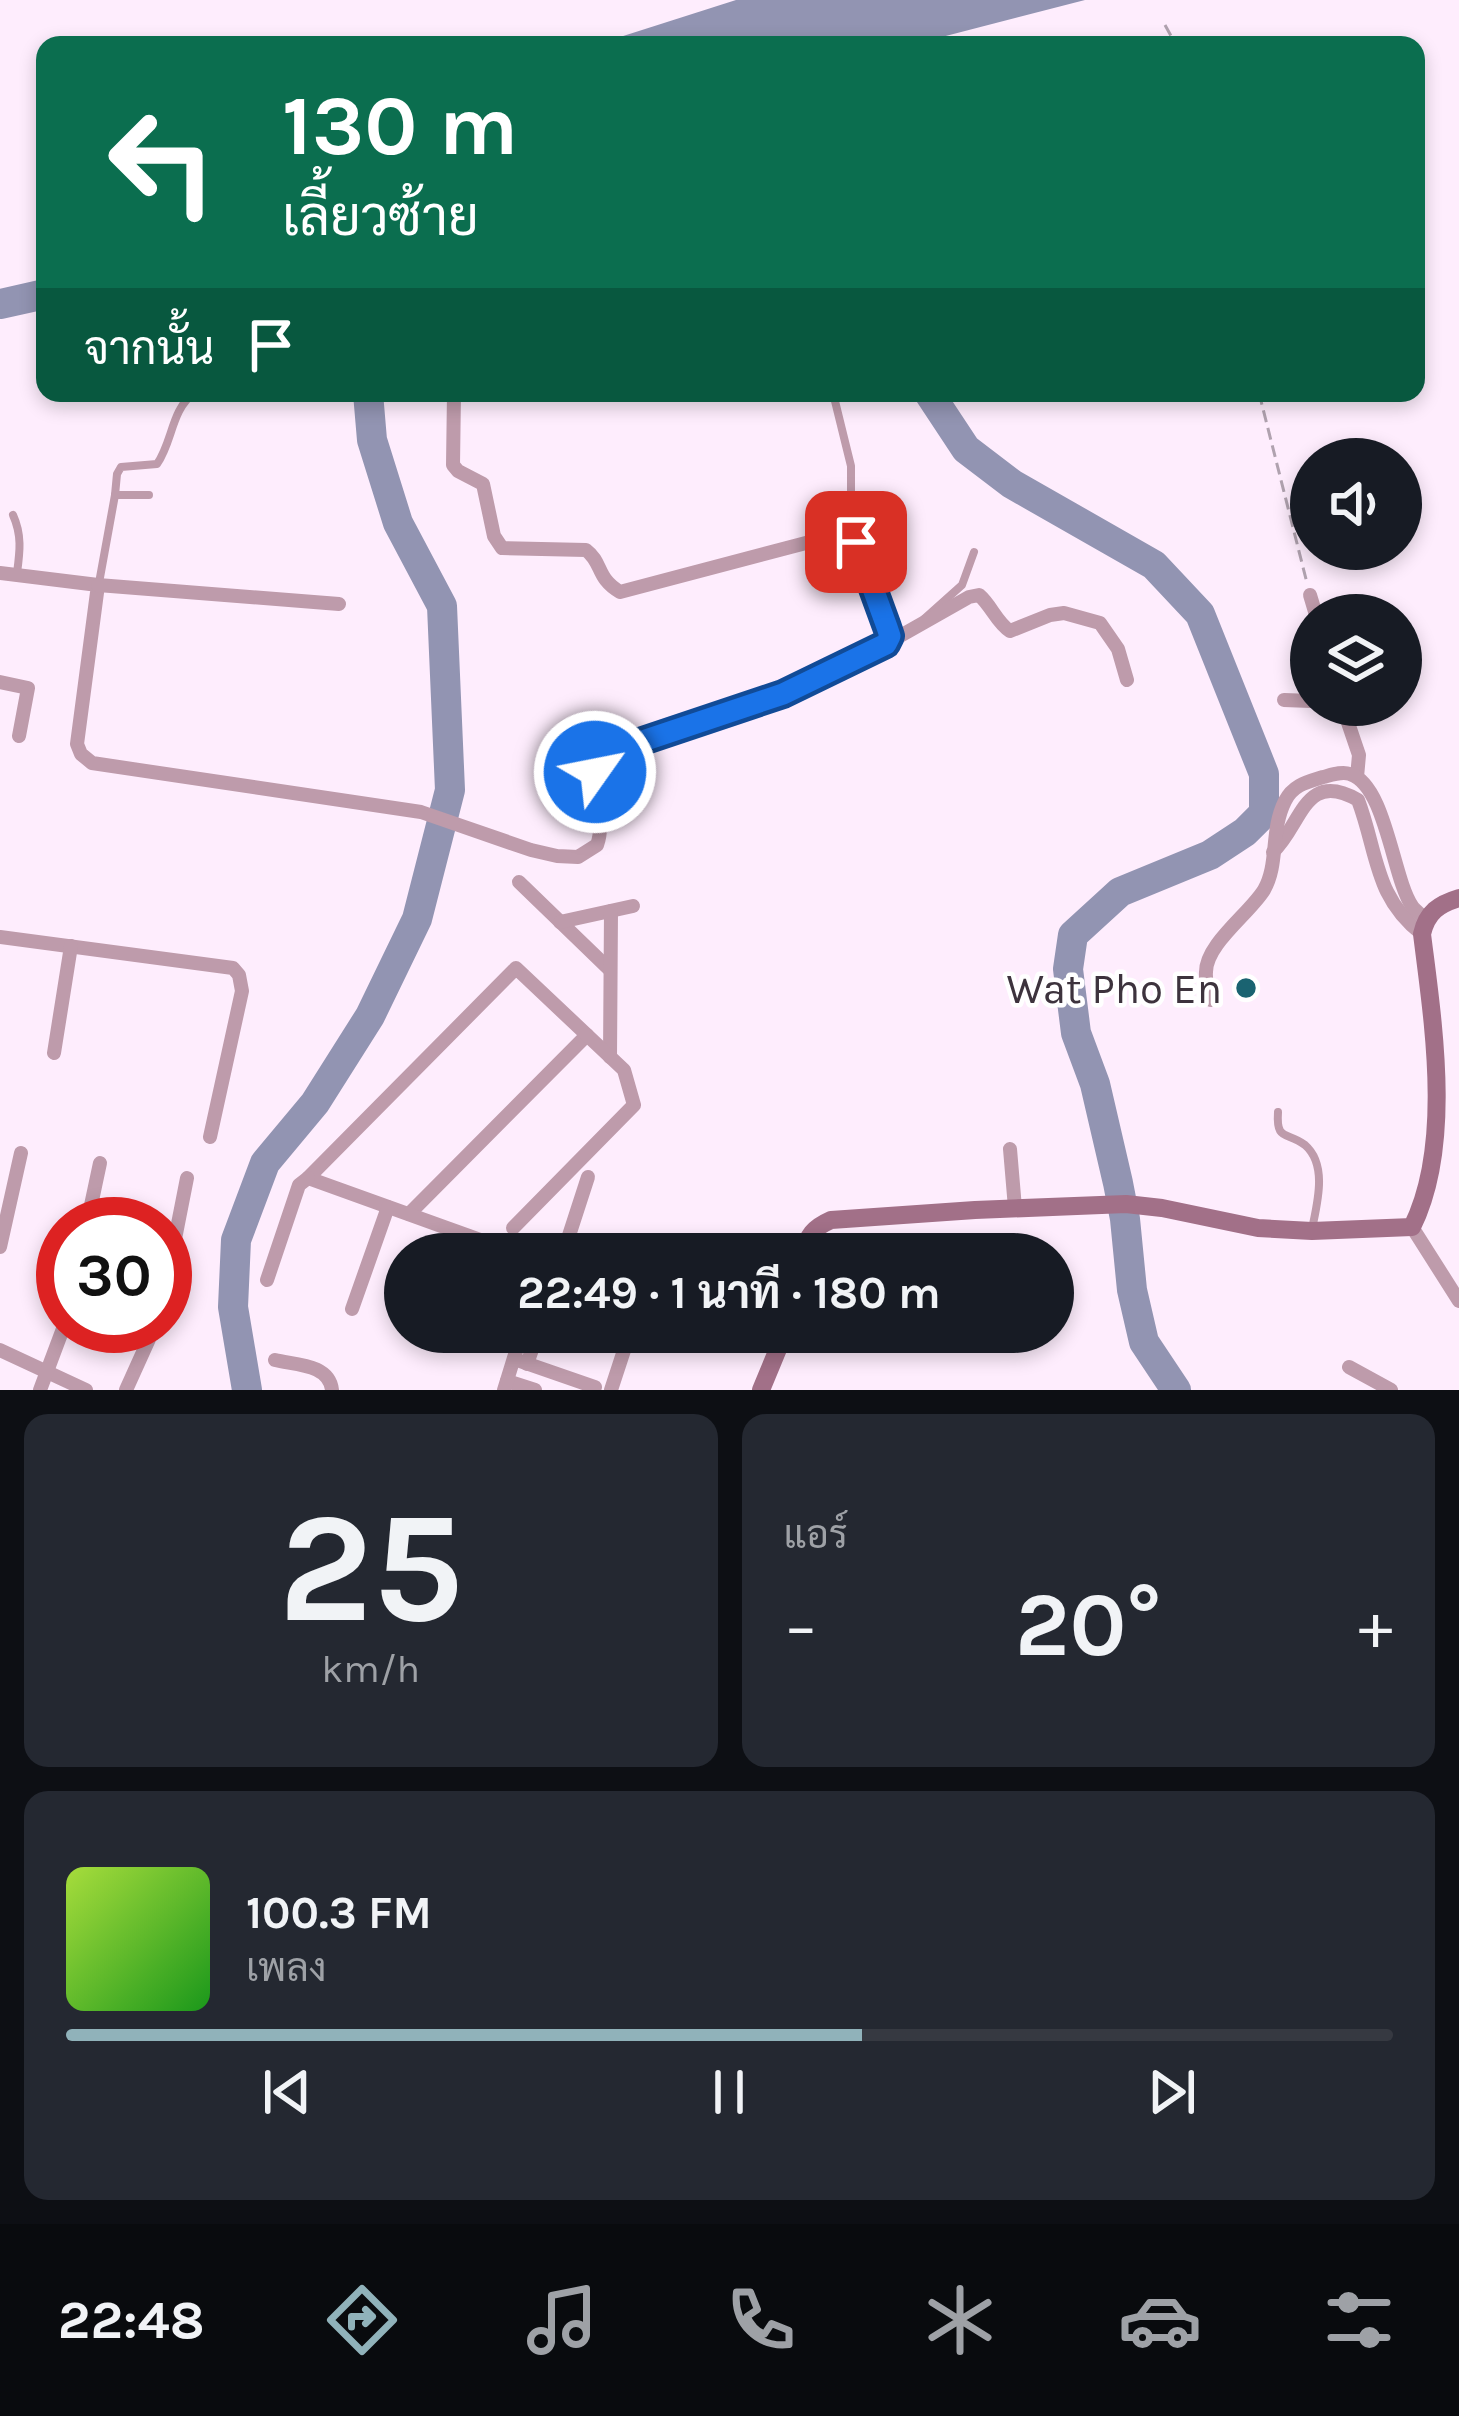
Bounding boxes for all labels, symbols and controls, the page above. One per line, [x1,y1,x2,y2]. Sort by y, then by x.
text: 130 m [282,77,518,175]
icon: left [84,84,240,240]
text: เลี้ยวซ้าย [282,185,479,249]
icon: arrive [238,312,304,378]
text: จากนั้น [84,323,214,375]
map controls [1290,438,1422,726]
button: sound [1290,438,1422,570]
pin [805,491,907,593]
icon: arrive [823,509,889,575]
button: layers [1290,594,1422,726]
position arrow [532,709,658,835]
place label: Wat Pho En [1006,964,1222,1014]
marker: Wat Pho En [1233,975,1259,1001]
speed limit sign: 30 [36,1197,192,1353]
text: 22:49 · 1 นาที · 180 m [517,1267,941,1319]
text: 25 [278,1477,463,1659]
text: แอร์ [784,1512,848,1558]
text: 20° [1015,1572,1161,1678]
text: − [784,1587,818,1665]
text: + [1358,1587,1393,1665]
text: km/h [321,1646,420,1692]
text: 100.3 FM [246,1887,432,1939]
text: เพลง [246,1945,327,1991]
icon: previous [254,2059,320,2125]
icon: pause [696,2059,762,2125]
icon: next [1139,2059,1205,2125]
icon: directions [320,2278,404,2362]
icon: music [520,2278,604,2362]
icon: phone [719,2278,803,2362]
icon: climate [918,2278,1002,2362]
icon: car [1118,2278,1202,2362]
icon: filters [1317,2278,1401,2362]
text: 22:48 [58,2288,205,2352]

